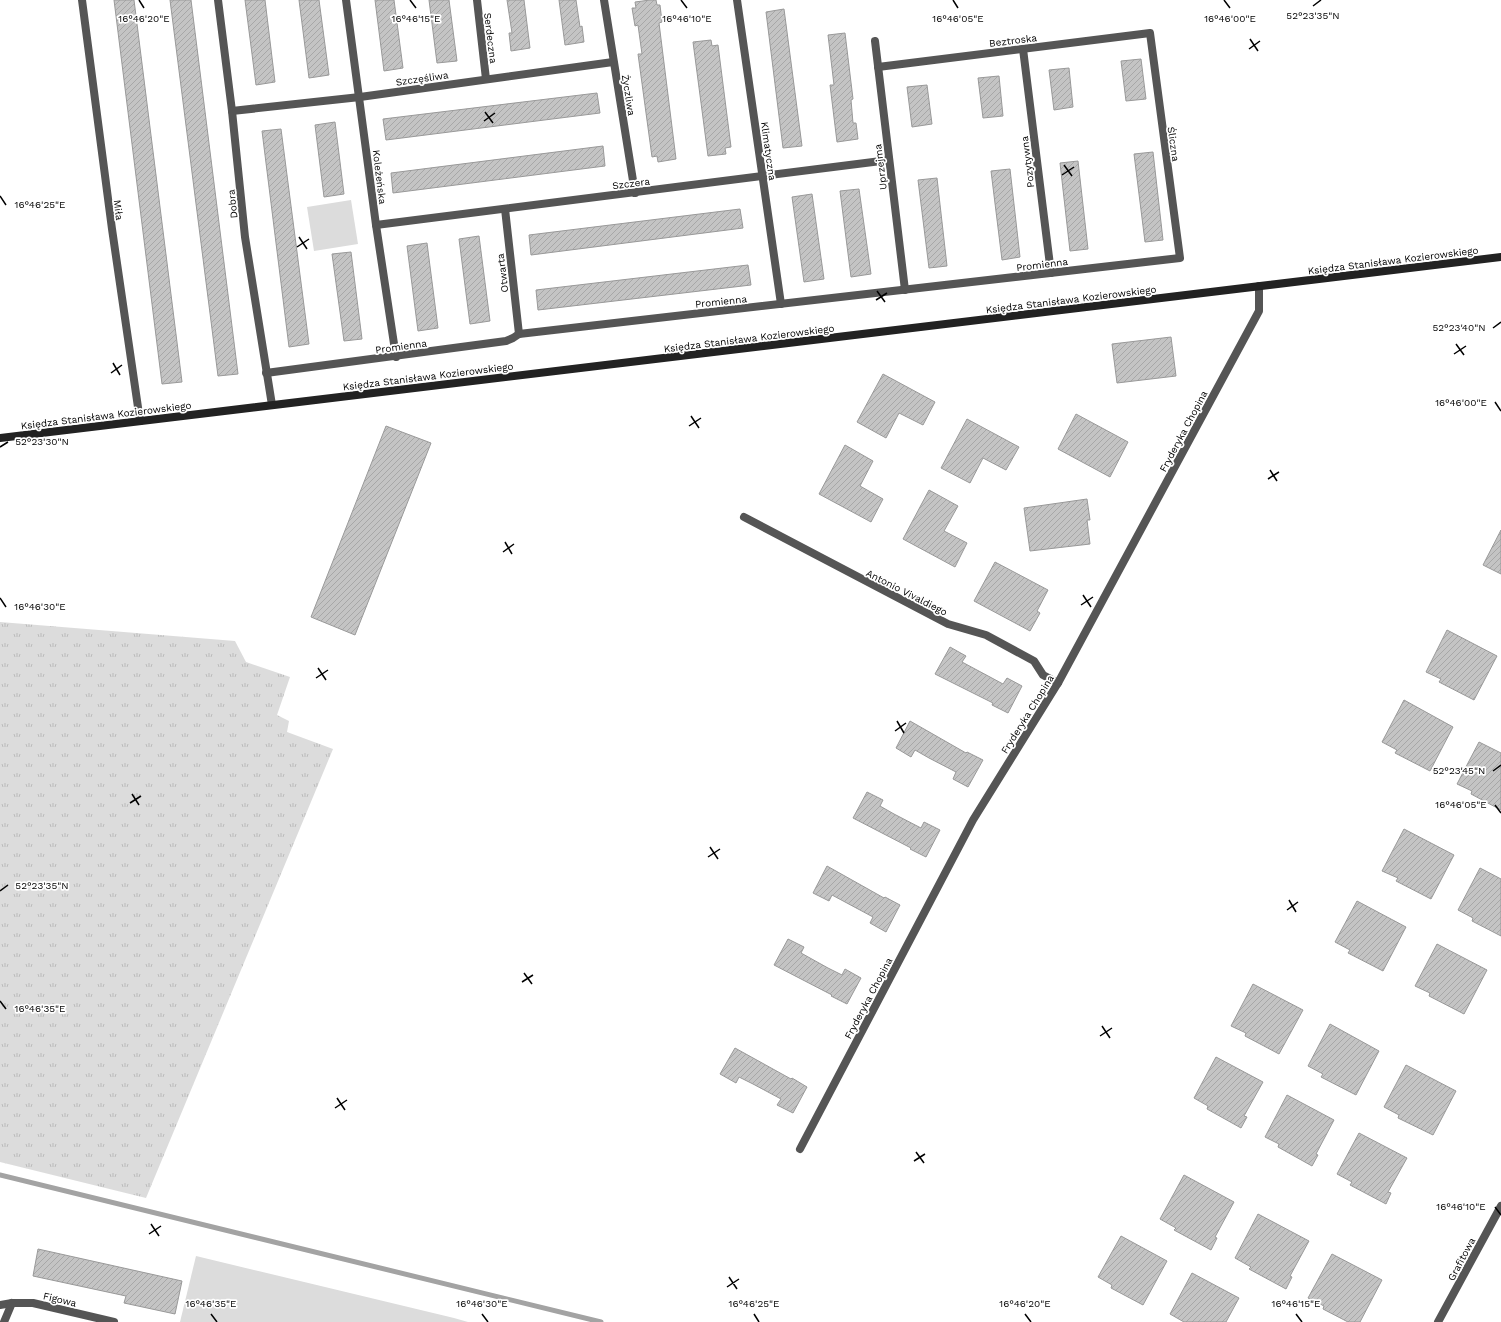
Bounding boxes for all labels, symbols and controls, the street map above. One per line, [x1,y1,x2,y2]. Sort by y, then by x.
text: 52°23'35"N [1286,10,1340,21]
street label: Serdeczna [482,12,499,64]
text: 16°46'20"E [118,13,170,24]
text: 16°46'15"E [392,13,441,24]
text: 16°46'10"E [662,13,712,24]
text: 16°46'05"E [932,13,984,24]
text: 16°46'00"E [1204,13,1256,24]
street label: Beztroska [988,32,1038,49]
street label: Szczęśliwa [395,69,449,88]
street label: Życzliwa [620,74,637,117]
street label: Klimatyczna [759,121,778,182]
street label: Śliczna [1166,126,1181,162]
street label: Pozytywna [1019,135,1036,188]
street label: Uprzejma [872,143,889,191]
street label: Koleżeńska [371,149,388,205]
street label: Szczera [612,176,651,191]
street label: Dobra [225,189,239,219]
text: 16°46'25"E [15,199,65,210]
street label: Miła [112,199,125,221]
street label: Księdza Stanisława Kozierowskiego [1307,245,1479,276]
street label: Otwarta [495,252,510,293]
street label: Promienna [1016,256,1069,273]
street label: Księdza Stanisława Kozierowskiego [985,284,1157,315]
street label: Promienna [695,293,748,310]
text: 52°23'40"N [1432,322,1486,333]
street label: Księdza Stanisława Kozierowskiego [663,323,835,354]
street label: Promienna [375,337,428,356]
street label: Księdza Stanisława Kozierowskiego [342,361,514,392]
street label: Fryderyka Chopina [1157,388,1210,474]
text: 16°46'00"E [1435,397,1487,408]
street label: Księdza Stanisława Kozierowskiego [20,400,192,431]
text: 52°23'30"N [15,436,69,447]
street label: Antonio Vivaldiego [864,567,949,618]
text: 16°46'30"E [14,601,66,612]
street label: Fryderyka Chopina [999,673,1056,756]
text: 52°23'45"N [1433,765,1485,776]
text: 16°46'05"E [1435,799,1487,810]
text: 52°23'35"N [15,880,69,891]
street label: Fryderyka Chopina [842,955,895,1041]
text: 16°46'35"E [15,1003,65,1014]
text: 16°46'10"E [1436,1201,1486,1212]
street label: Grafitowa [1445,1235,1478,1283]
street label: Figowa [42,1290,78,1309]
text: 16°46'35"E [186,1298,236,1309]
text: 16°46'30"E [456,1298,508,1309]
text: 16°46'25"E [729,1298,779,1309]
text: 16°46'20"E [999,1298,1051,1309]
text: 16°46'15"E [1272,1298,1321,1309]

